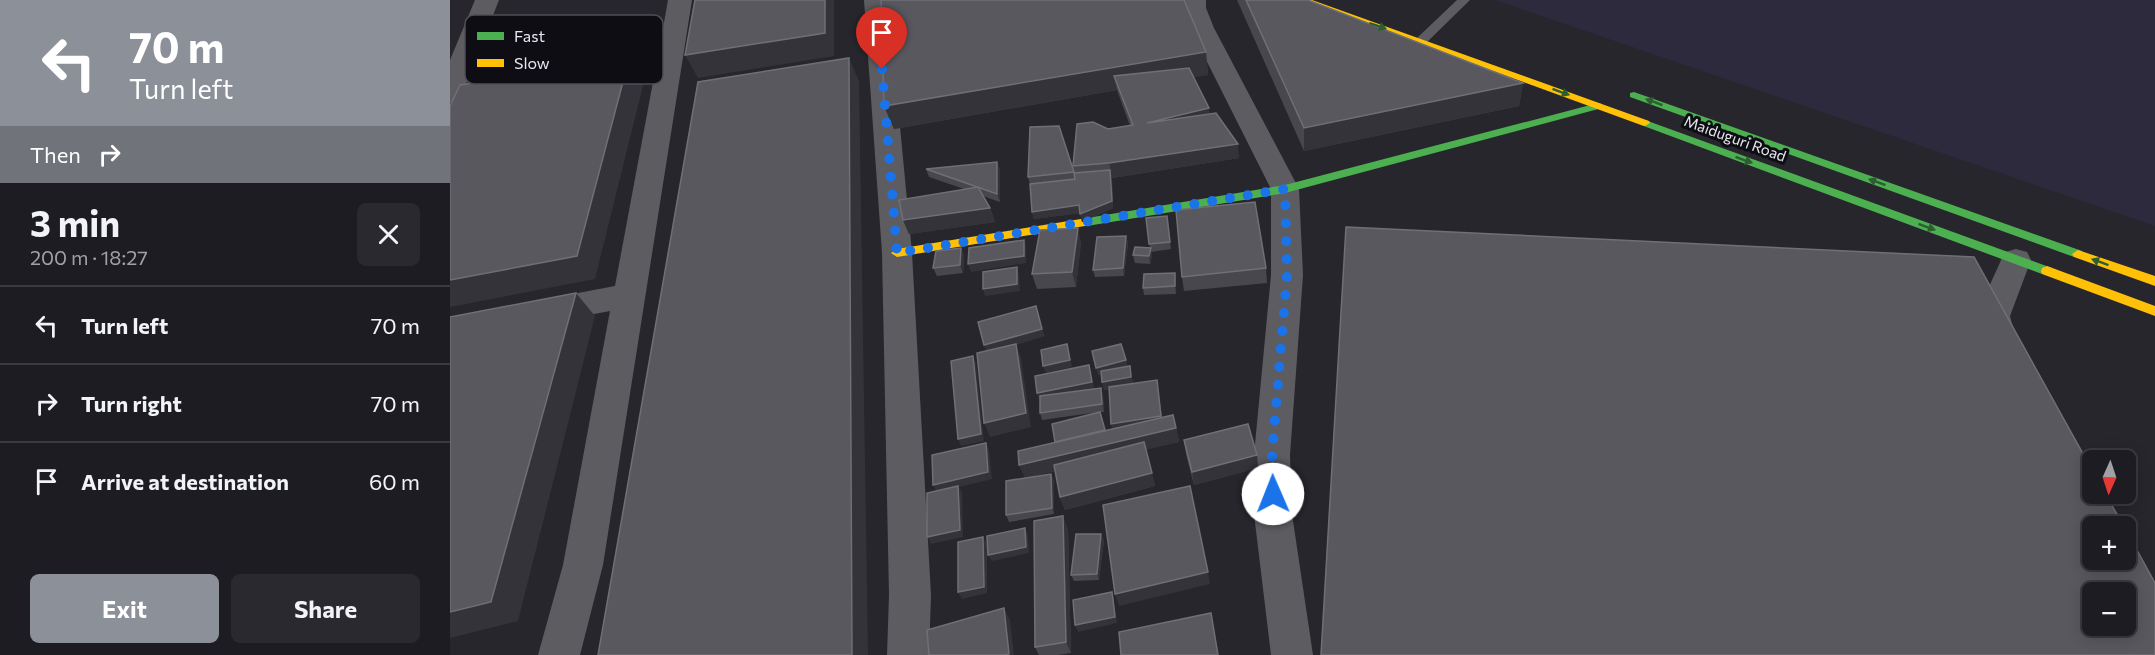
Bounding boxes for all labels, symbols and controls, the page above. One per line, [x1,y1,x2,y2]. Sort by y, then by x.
pin [856,7,907,69]
legend [465,15,663,84]
icon: arrive [865,16,898,49]
text: 70 m [129,20,224,72]
one-way arrow [1369,22,1387,32]
icon: left [30,24,108,102]
text: Fast [514,26,545,45]
text: Slow [514,53,550,72]
text: Turn left [129,72,233,105]
one-way arrow [1553,88,1571,98]
one-way arrow [1645,96,1663,106]
street label: Maiduguri Road [1682,111,1789,165]
icon: right [93,138,126,171]
text: Then [30,141,81,168]
one-way arrow [1736,155,1754,165]
one-way arrow [1868,176,1886,186]
text: 3 min [30,200,120,244]
button: close [357,203,420,266]
one-way arrow [1919,223,1937,233]
text: 200 m · 18:27 [30,245,148,269]
one-way arrow [2091,256,2109,266]
icon: left [30,309,63,342]
text: Turn left [81,312,168,339]
text: 70 m [371,312,420,339]
icon: right [30,387,63,420]
text: Turn right [81,390,182,417]
text: 70 m [371,390,420,417]
north arrow [2082,450,2136,504]
map controls [2082,450,2136,636]
position arrow [1241,462,1305,526]
icon: arrive [30,465,63,498]
text: Arrive at destination [81,468,289,495]
text: 60 m [369,468,420,495]
button: + [2082,516,2136,570]
button: Exit [30,574,219,643]
button: Share [231,574,420,643]
button: − [2082,582,2136,636]

